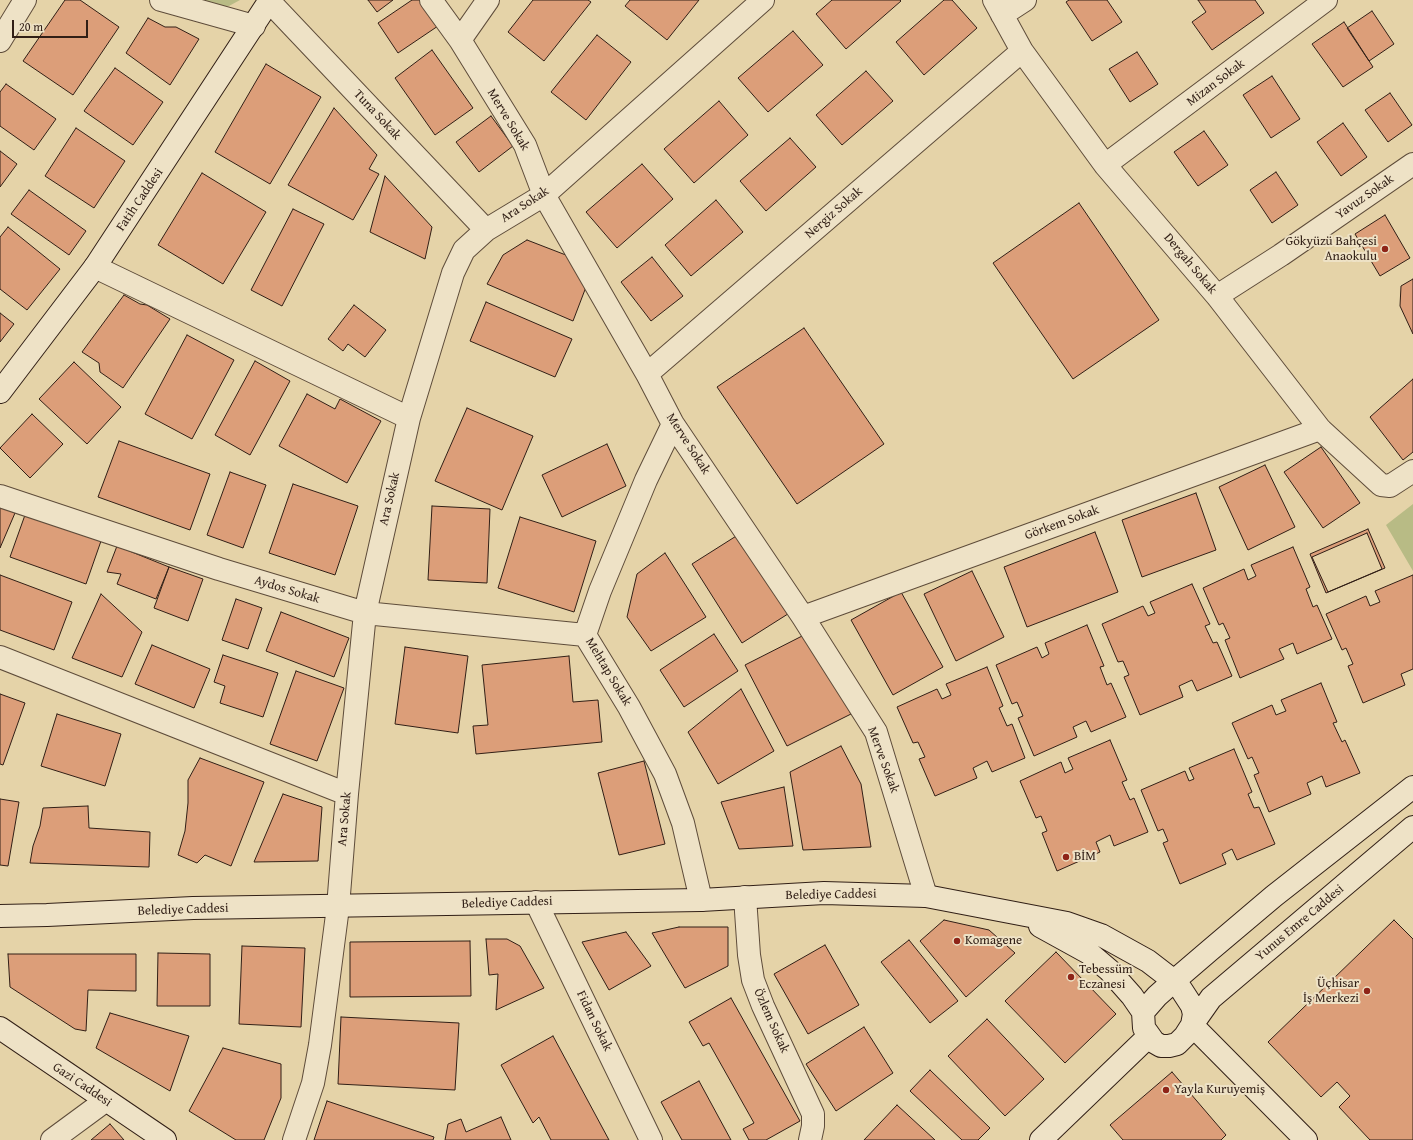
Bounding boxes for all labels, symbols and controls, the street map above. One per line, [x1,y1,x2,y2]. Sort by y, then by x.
scale bar [14,12,90,38]
text: 20 m [19,18,43,35]
street label: Mizan Sokak [1184,56,1248,110]
street label: Merve Sokak [483,86,533,154]
street label: Tuna Sokak [350,87,404,143]
street label: Fatih Caddesi [113,166,167,234]
street label: Yavuz Sokak [1333,171,1397,223]
street label: Ara Sokak [498,184,552,226]
street label: Nergiz Sokak [802,184,866,242]
street label: Dergah Sokak [1160,230,1220,298]
place label: Gökyüzü Bahçesi Anaokulu [1286,234,1377,265]
marker: Gökyüzü Bahçesi Anaokulu [1380,244,1390,254]
street label: Merve Sokak [663,411,713,477]
street label: Ara Sokak [376,471,404,527]
street label: Görkem Sokak [1023,502,1101,544]
street label: Aydos Sokak [252,573,322,607]
street label: Mehtap Sokak [581,635,635,709]
street label: Merve Sokak [864,725,902,795]
street label: Ara Sokak [335,791,355,847]
place label: BİM [1074,849,1096,865]
marker: BİM [1061,852,1071,862]
street label: Yunus Emre Caddesi [1253,882,1347,964]
street label: Belediye Caddesi [785,886,877,904]
street label: Belediye Caddesi [461,894,553,912]
street label: Belediye Caddesi [137,901,229,919]
place label: Komagene [965,933,1022,949]
marker: Komagene [952,936,962,946]
place label: Tebessüm Eczanesi [1079,962,1133,993]
marker: Tebessüm Eczanesi [1066,972,1076,982]
place label: Üçhisar İş Merkezi [1303,976,1359,1007]
street label: Özlem Sokak [750,986,792,1056]
marker: Üçhisar İş Merkezi [1362,986,1372,996]
street label: Fidan Sokak [573,988,615,1054]
street label: Gazi Caddesi [49,1060,115,1110]
place label: Yayla Kuruyemiş [1174,1082,1265,1098]
marker: Yayla Kuruyemiş [1161,1085,1171,1095]

